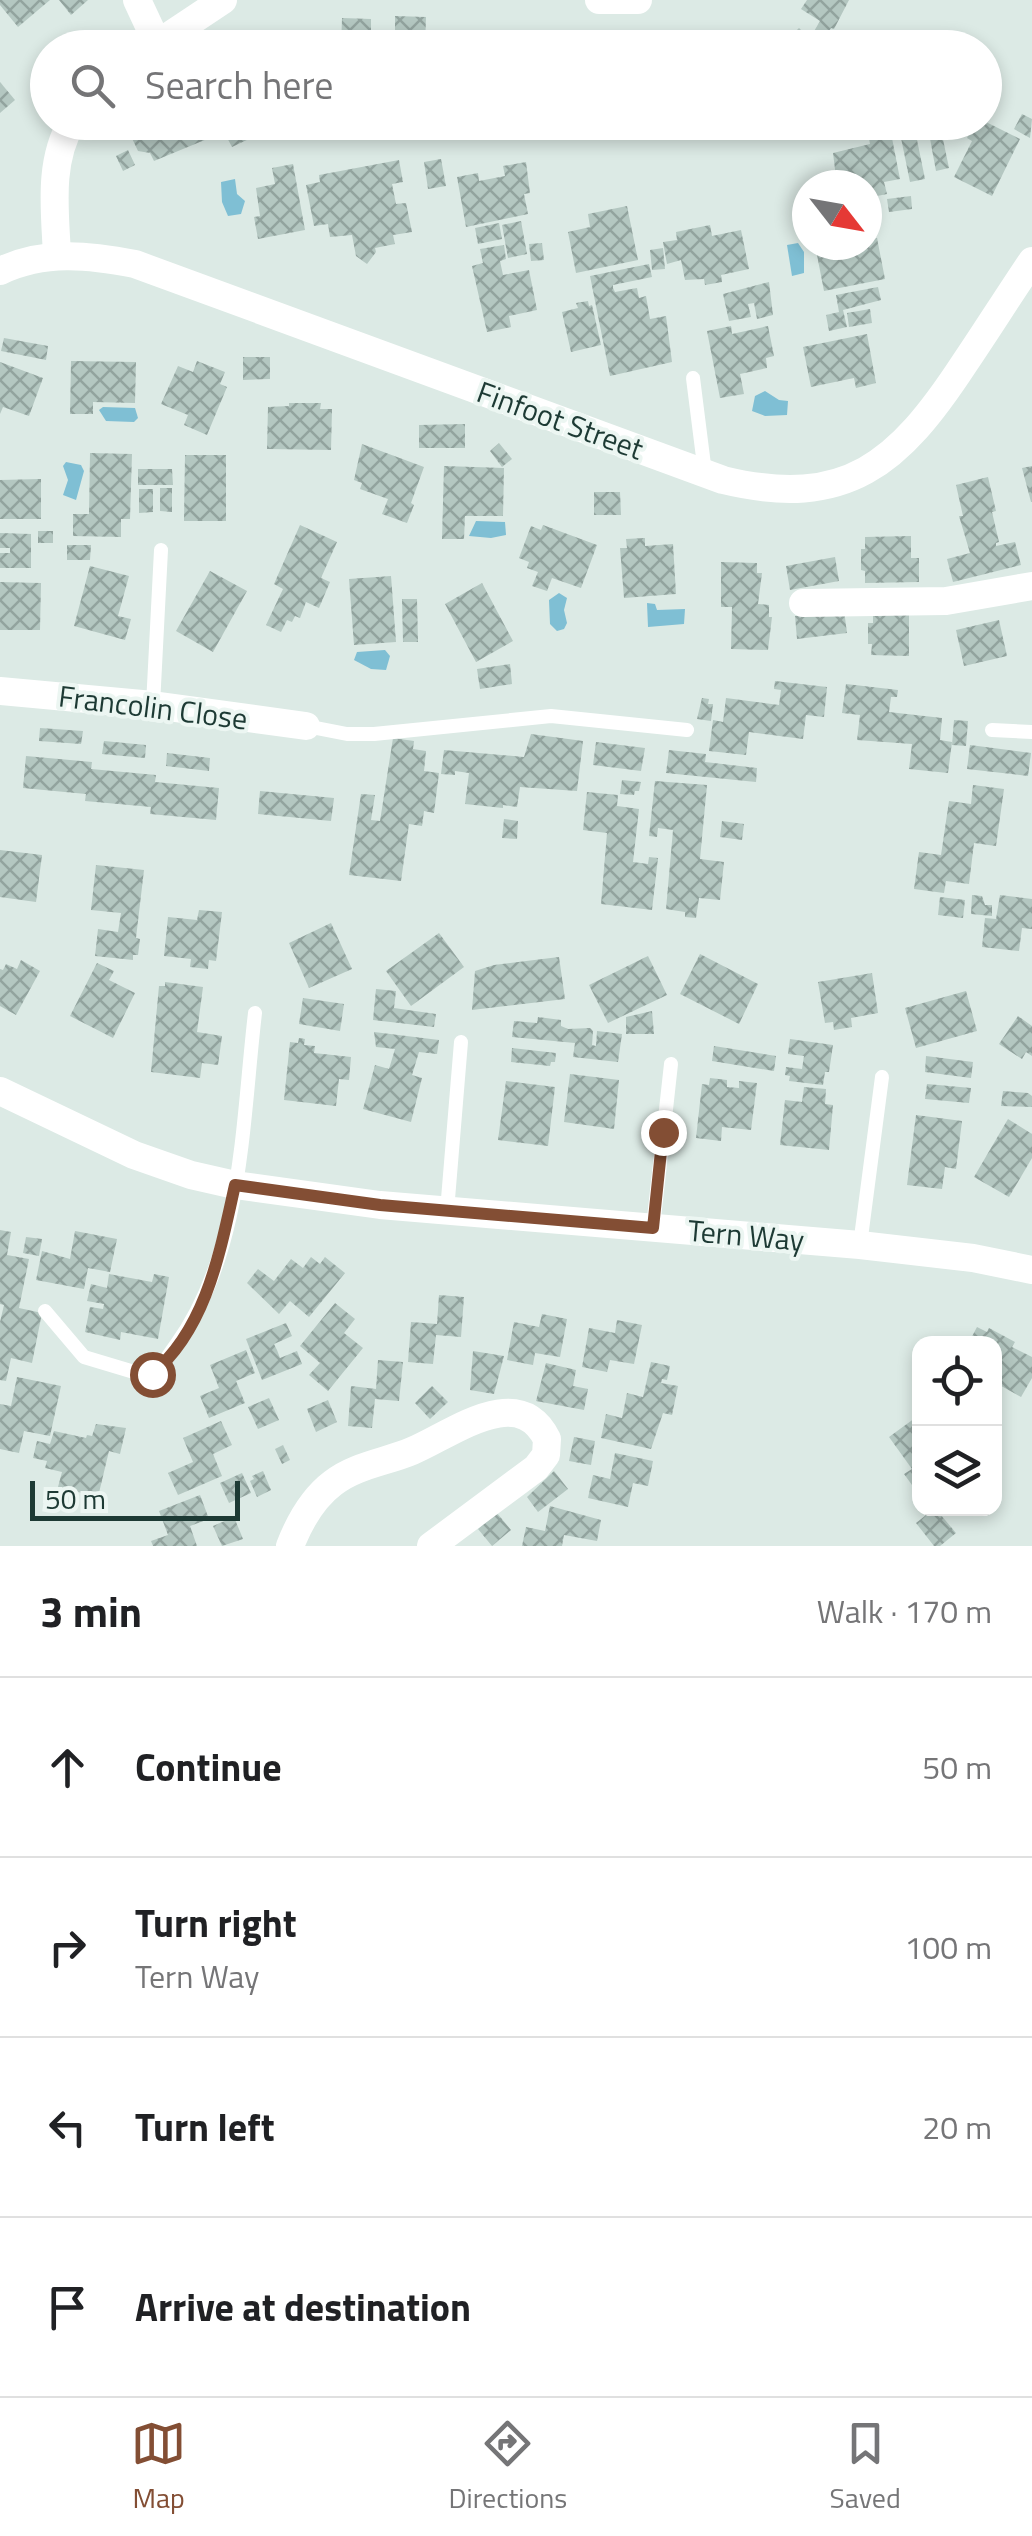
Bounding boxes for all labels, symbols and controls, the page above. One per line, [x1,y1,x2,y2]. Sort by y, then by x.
search box [30,30,1002,140]
text: Search here [145,56,333,114]
icon: search [65,58,120,113]
north arrow [792,170,882,260]
street label: Finfoot Street [471,369,650,472]
street label: Francolin Close [56,673,250,741]
route end [641,1110,687,1156]
street label: Tern Way [686,1207,806,1263]
map controls [912,1336,1002,1516]
button: locate [912,1336,1002,1426]
route start [130,1352,176,1398]
button: layers [912,1426,1002,1516]
scale bar [30,1476,240,1520]
text: 50 m [45,1477,106,1520]
text: 3 min [40,1579,142,1643]
text: Walk · 170 m [817,1587,992,1635]
text: Continue [135,1738,282,1796]
icon: ahead [40,1740,95,1795]
text: 50 m [922,1743,992,1791]
text: Turn right [135,1894,297,1952]
icon: right [40,1920,95,1975]
text: 100 m [904,1923,992,1971]
text: Tern Way [135,1952,260,2000]
text: Turn left [135,2098,275,2156]
icon: left [40,2100,95,2155]
text: 20 m [922,2103,992,2151]
text: Arrive at destination [135,2278,471,2336]
icon: arrive [40,2280,95,2335]
tab: Map [131,2416,186,2519]
tab: Directions [448,2416,567,2519]
tab: Saved [830,2416,901,2519]

